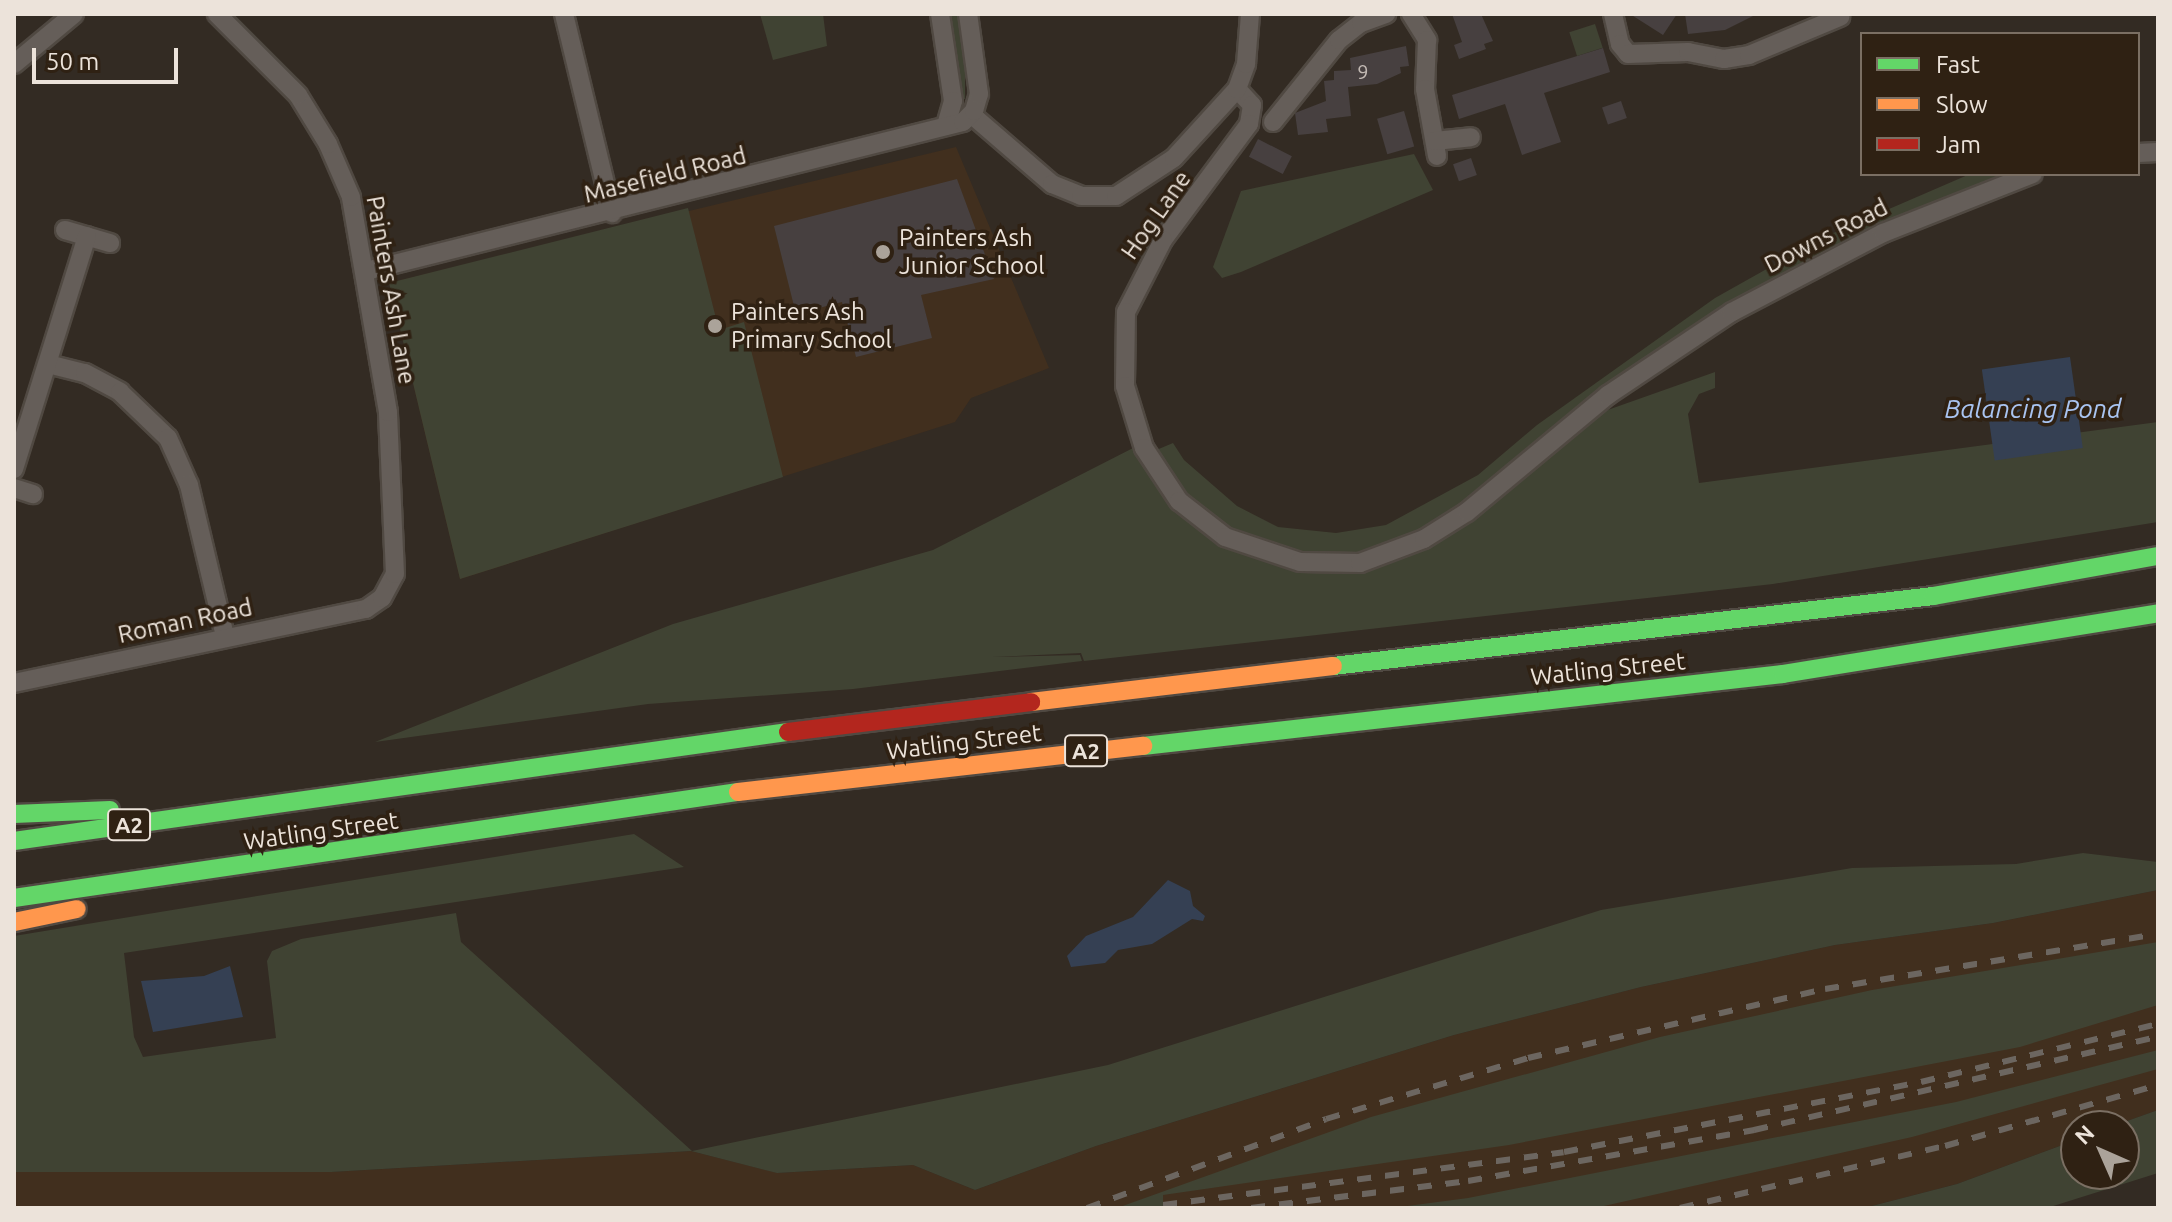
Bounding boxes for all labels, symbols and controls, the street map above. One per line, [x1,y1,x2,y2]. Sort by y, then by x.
scale bar [36,32,182,82]
legend [1860,32,2140,176]
text: 50 m [46,48,99,75]
text: Fast [1936,51,1980,78]
house number: 9 [1357,59,1369,83]
text: Slow [1936,91,1988,118]
text: Jam [1936,131,1981,158]
street label: Masefield Road [581,141,749,209]
street label: Hog Lane [1115,165,1197,265]
street label: Downs Road [1760,193,1892,279]
street label: Painters Ash Lane [360,194,422,386]
place label: Painters Ash Junior School [899,224,1044,280]
marker: Painters Ash Junior School [874,243,892,261]
place label: Painters Ash Primary School [731,298,892,354]
marker: Painters Ash Primary School [706,317,724,335]
water label: Balancing Pond [1944,393,2122,425]
street label: Roman Road [115,593,255,649]
street label: Watling Street [1529,647,1687,691]
street label: Watling Street [885,718,1043,766]
road number: A2 [1064,733,1108,769]
street label: Watling Street [242,806,400,856]
road number: A2 [107,807,151,843]
north arrow [2060,1110,2140,1190]
text: N [2069,1119,2099,1149]

